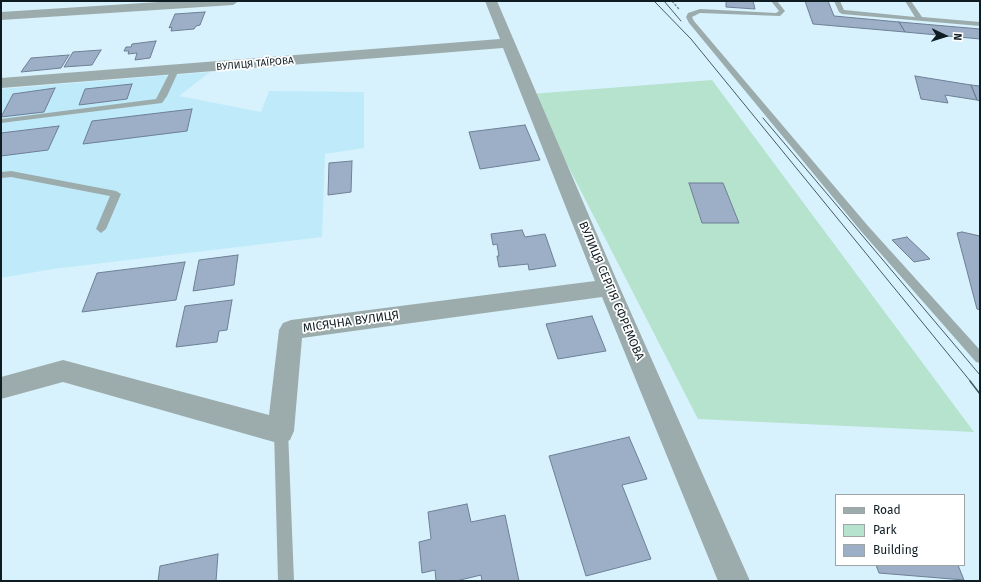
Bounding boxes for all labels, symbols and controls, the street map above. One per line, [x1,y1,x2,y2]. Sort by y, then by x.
north arrow [925,16,965,56]
text: N [951,33,964,41]
street label: ВУЛИЦЯ ТАЇРОВА [216,55,294,73]
street label: ВУЛИЦЯ СЕРГІЯ ЄФРЕМОВА [575,219,647,363]
street label: МІСЯЧНА ВУЛИЦЯ [302,308,400,336]
legend [835,494,965,566]
text: Road [873,503,901,517]
text: Park [873,523,897,537]
text: Building [873,543,918,557]

